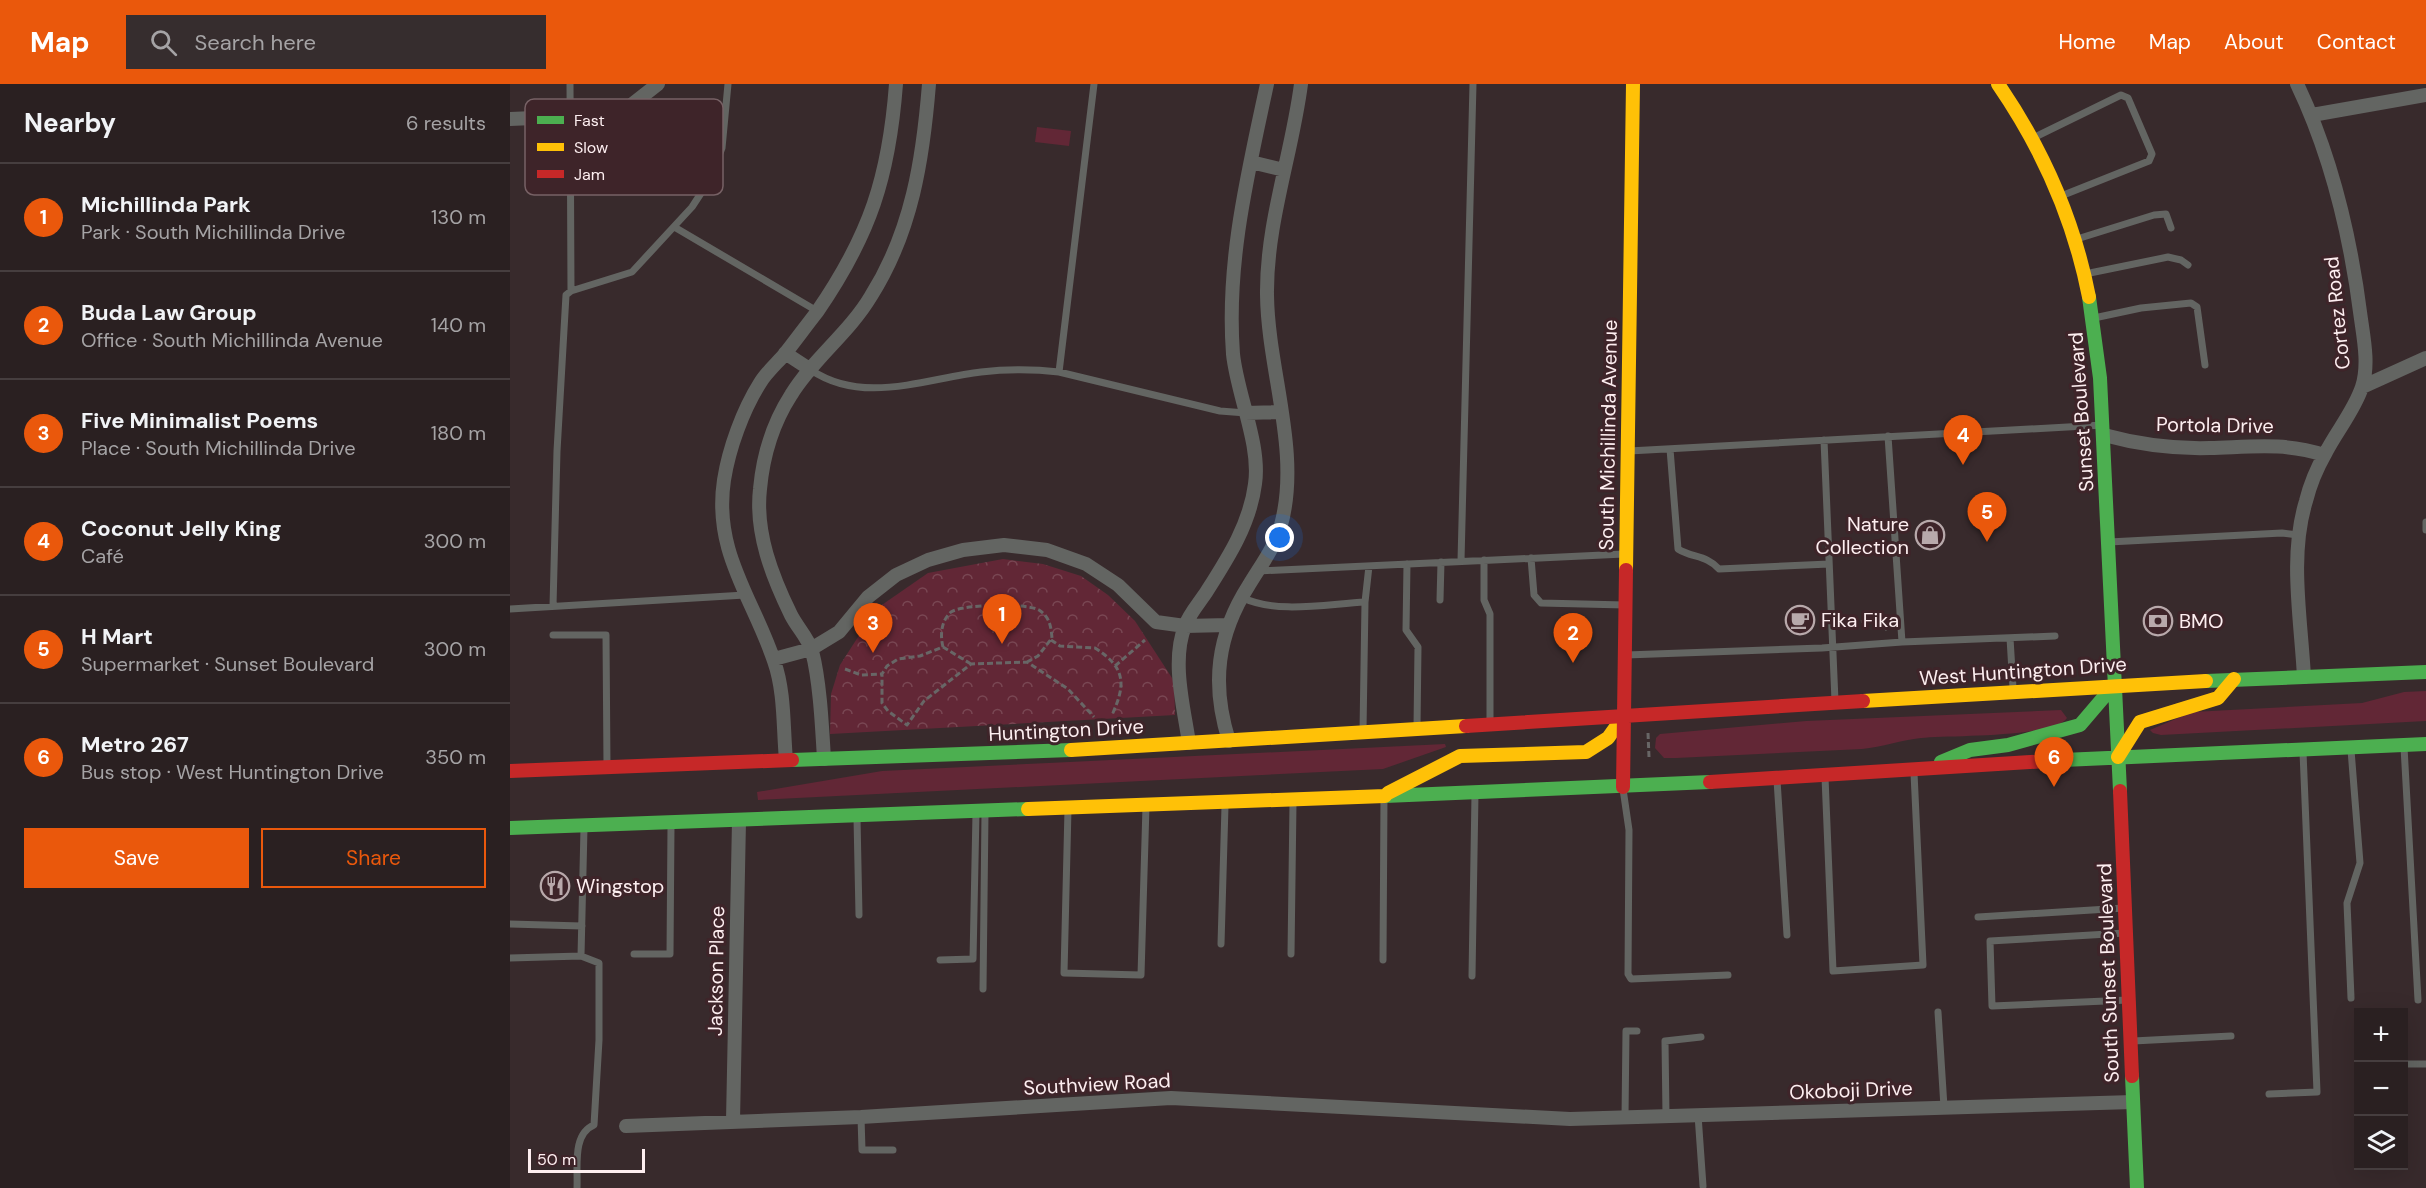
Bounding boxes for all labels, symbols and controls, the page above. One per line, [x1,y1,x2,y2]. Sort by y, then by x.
search box [126,15,546,69]
text: Map [30,24,90,61]
icon: search [147,26,180,59]
text: Search here [195,28,316,57]
text: Home [2058,28,2116,56]
text: Map [2149,28,2191,56]
text: About [2224,28,2284,56]
text: Contact [2317,28,2396,56]
legend [525,99,723,195]
text: Nearby [24,106,116,140]
text: 6 results [406,110,486,136]
text: Fast [574,110,605,131]
text: Slow [574,137,608,158]
text: Jam [574,164,605,185]
text: Michillinda Park [81,190,251,219]
text: 1 [40,204,47,230]
text: 130 m [431,204,486,230]
text: Park · South Michillinda Drive [81,219,345,245]
street label: Cortez Road [2318,255,2356,371]
text: Buda Law Group [81,298,257,327]
text: 2 [38,312,49,338]
text: 140 m [431,312,486,338]
street label: South Michillinda Avenue [1593,319,1623,551]
text: Office · South Michillinda Avenue [81,327,383,353]
street label: Sunset Boulevard [2062,331,2100,493]
text: Five Minimalist Poems [81,406,318,435]
street label: Portola Drive [2156,411,2274,439]
pin: 4 [1944,416,1982,465]
text: 3 [37,420,50,446]
text: 180 m [431,420,486,446]
text: Place · South Michillinda Drive [81,435,356,461]
pin: 5 [1968,492,2006,542]
place label: Nature Collection [1815,511,1909,560]
text: Coconut Jelly King [81,514,282,543]
shop icon: Nature Collection [1914,519,1946,551]
your location [1265,523,1294,552]
text: 4 [37,528,50,554]
text: 300 m [424,528,486,554]
text: Café [81,543,124,569]
pin: 1 [982,594,1022,644]
pin: 3 [854,604,892,653]
cafe icon: Fika Fika [1784,604,1816,636]
bank icon: BMO [2142,605,2174,637]
place label: Fika Fika [1821,607,1899,633]
place label: BMO [2179,608,2223,634]
pin: 2 [1554,614,1592,663]
text: H Mart [81,622,153,651]
text: 5 [37,636,50,662]
text: 300 m [424,636,486,662]
text: Supermarket · Sunset Boulevard [81,651,374,677]
street label: West Huntington Drive [1918,651,2128,691]
street label: Huntington Drive [988,713,1144,747]
text: Metro 267 [81,730,189,759]
pin: 6 [2034,738,2074,787]
text: 6 [37,744,50,770]
text: 350 m [425,744,486,770]
text: Bus stop · West Huntington Drive [81,759,384,785]
button: Save [24,828,249,888]
button: Share [261,828,486,888]
street label: South Sunset Boulevard [2091,863,2125,1083]
restaurant icon: Wingstop [539,870,571,902]
place label: Wingstop [576,873,664,899]
street label: Jackson Place [702,906,730,1036]
map controls [2354,1008,2408,1170]
button: + [2354,1008,2408,1062]
button: − [2354,1062,2408,1116]
street label: Southview Road [1023,1067,1171,1101]
street label: Okoboji Drive [1789,1075,1913,1105]
button: layers [2354,1116,2408,1170]
scale bar [528,1146,645,1174]
text: 50 m [537,1149,576,1170]

